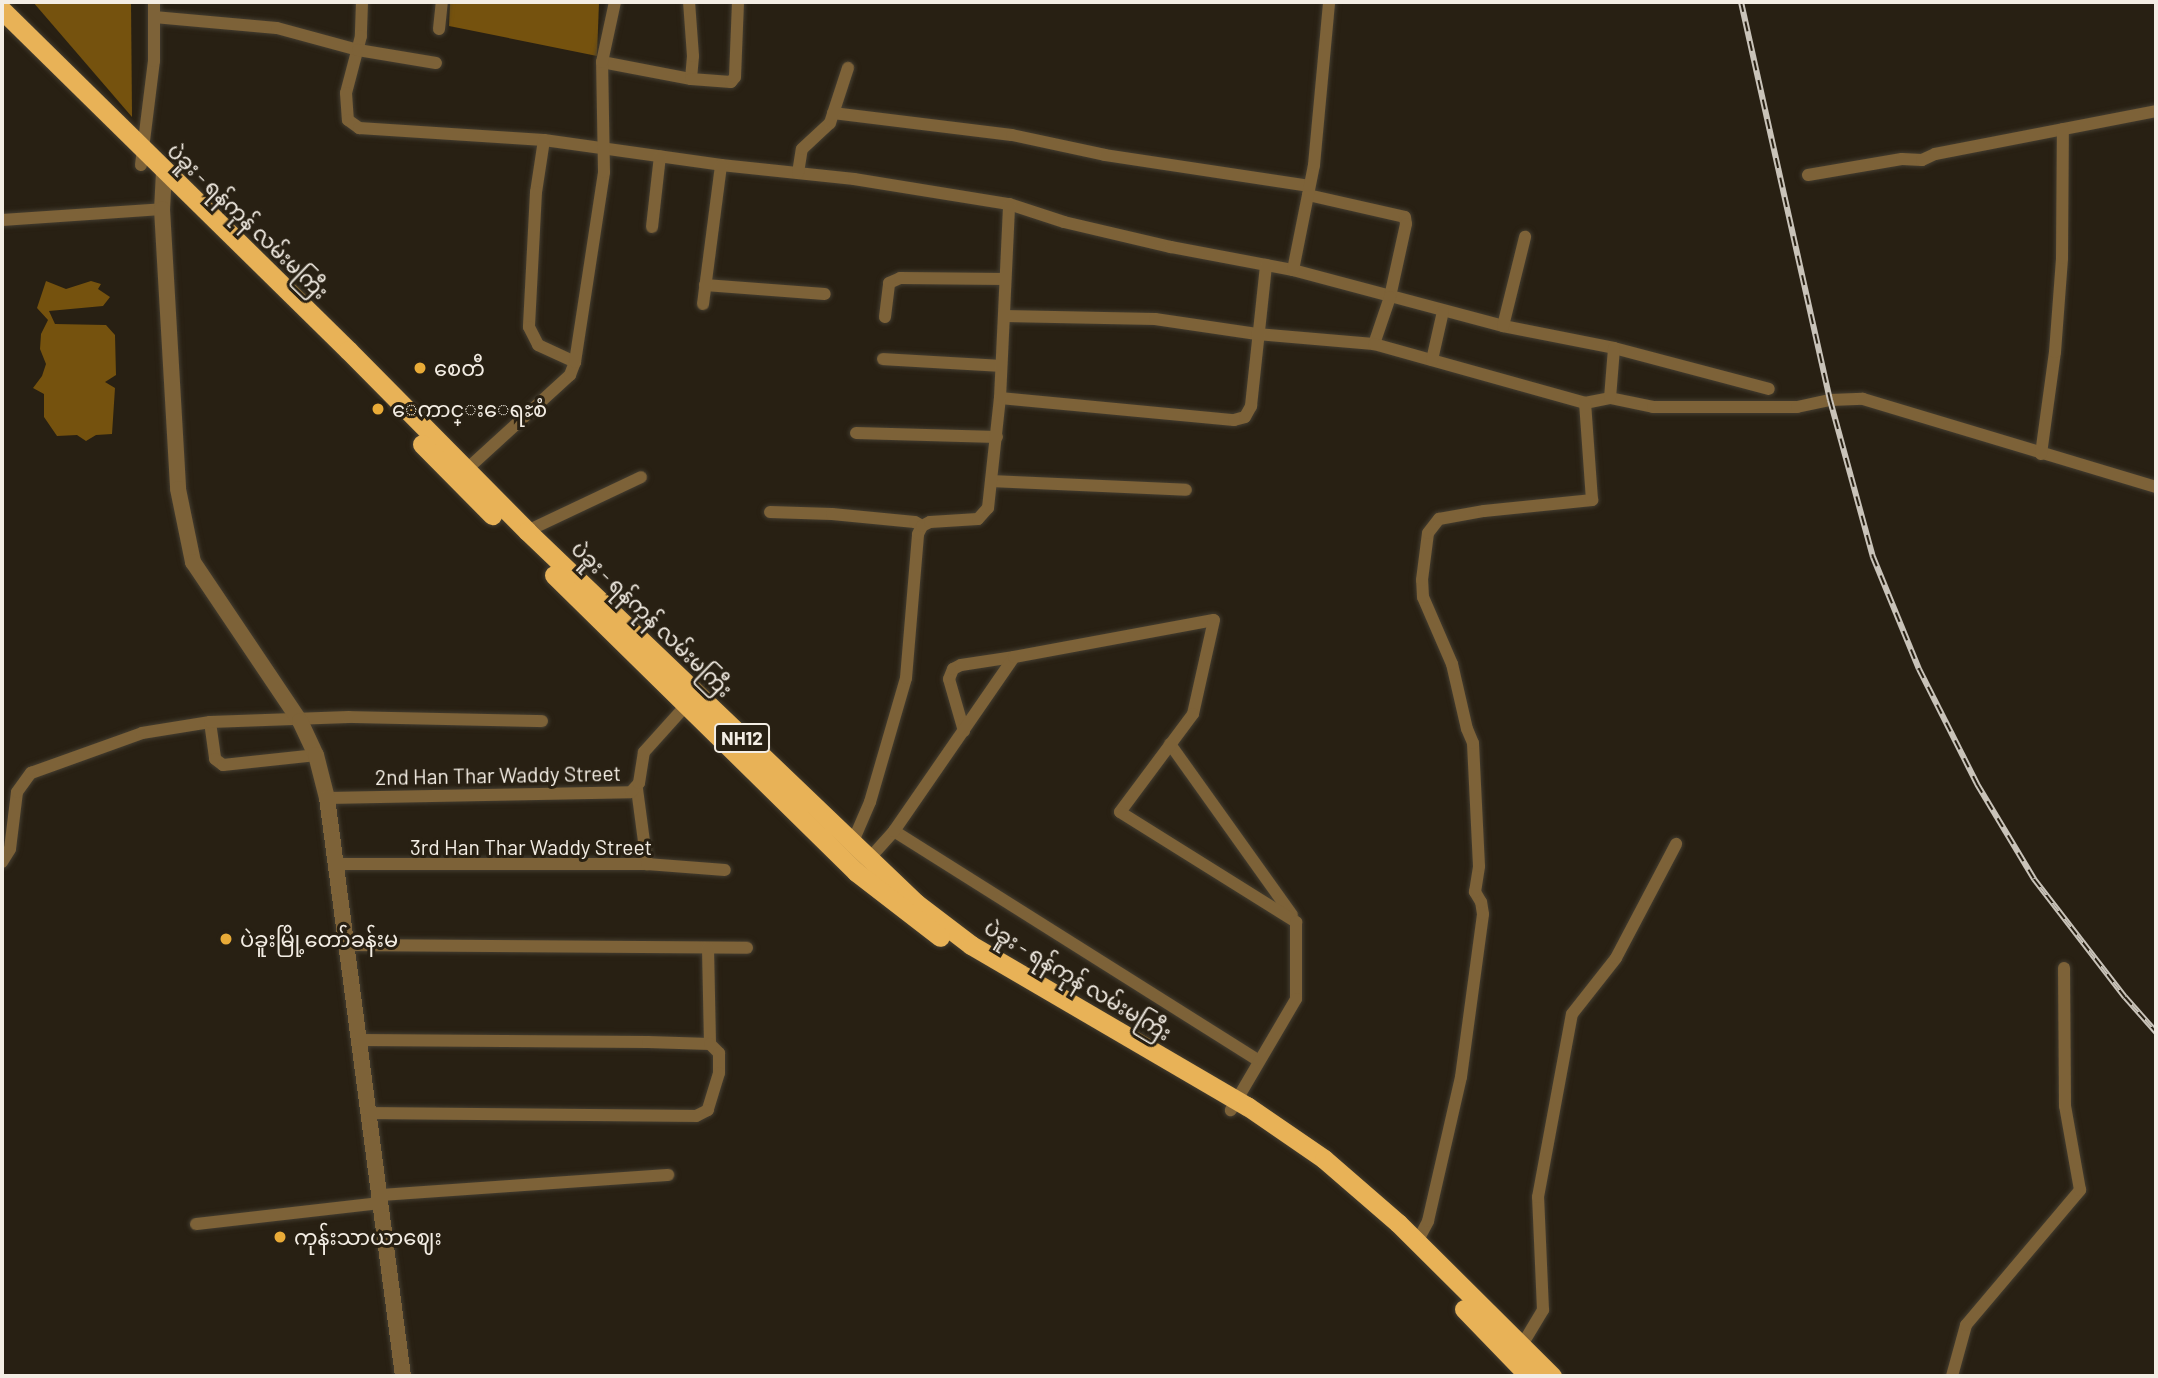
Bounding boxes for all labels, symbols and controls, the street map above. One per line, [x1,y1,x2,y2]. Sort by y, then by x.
street label: ပဲခူး - ရန်ကုန် လမ်းမကြီး [162,138,334,304]
place label: စေတီ [434,355,485,381]
marker: စေတီ [412,360,428,376]
place label: ေကာင္းေရႊစံ [392,396,547,422]
marker: ေကာင္းေရႊစံ [370,401,386,417]
street label: ပဲခူး - ရန်ကုန် လမ်းမကြီး [566,536,738,702]
road number: NH12 [714,722,770,754]
street label: 2nd Han Thar Waddy Street [375,760,621,790]
street label: 3rd Han Thar Waddy Street [410,834,652,860]
street label: ပဲခူး - ရန်ကုန် လမ်းမကြီး [980,914,1176,1046]
place label: ပဲခူးမြို့တော်ခန်းမ [240,926,398,952]
marker: ပဲခူးမြို့တော်ခန်းမ [218,931,234,947]
place label: ကုန်းသာယာဈေး [294,1224,442,1250]
marker: ကုန်းသာယာဈေး [272,1229,288,1245]

